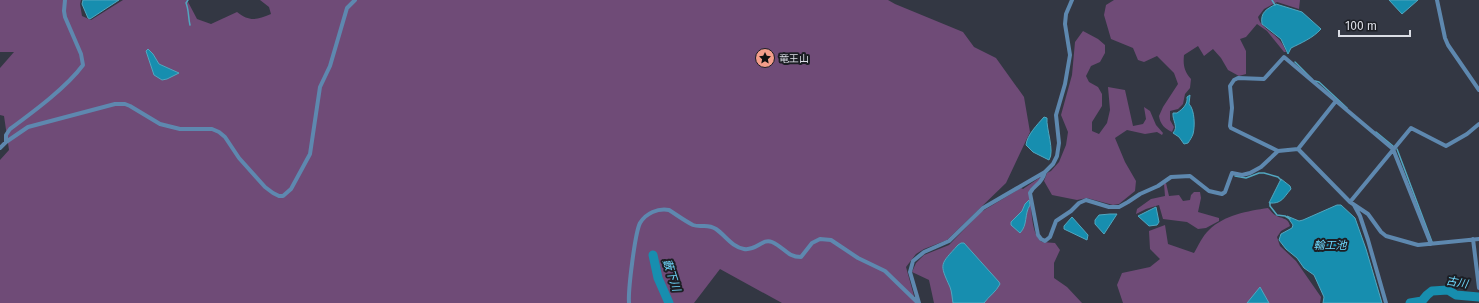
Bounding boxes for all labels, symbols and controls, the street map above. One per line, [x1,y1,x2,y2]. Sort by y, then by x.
scale bar [1339,12,1410,38]
text: 100 m [1345,19,1377,33]
place icon: 竜王山 [754,47,776,69]
place label: 竜王山 [779,53,809,65]
water label: 輪工池 [1314,239,1347,252]
water label: 藪下川 [660,257,683,294]
water label: 古川 [1445,274,1470,291]

